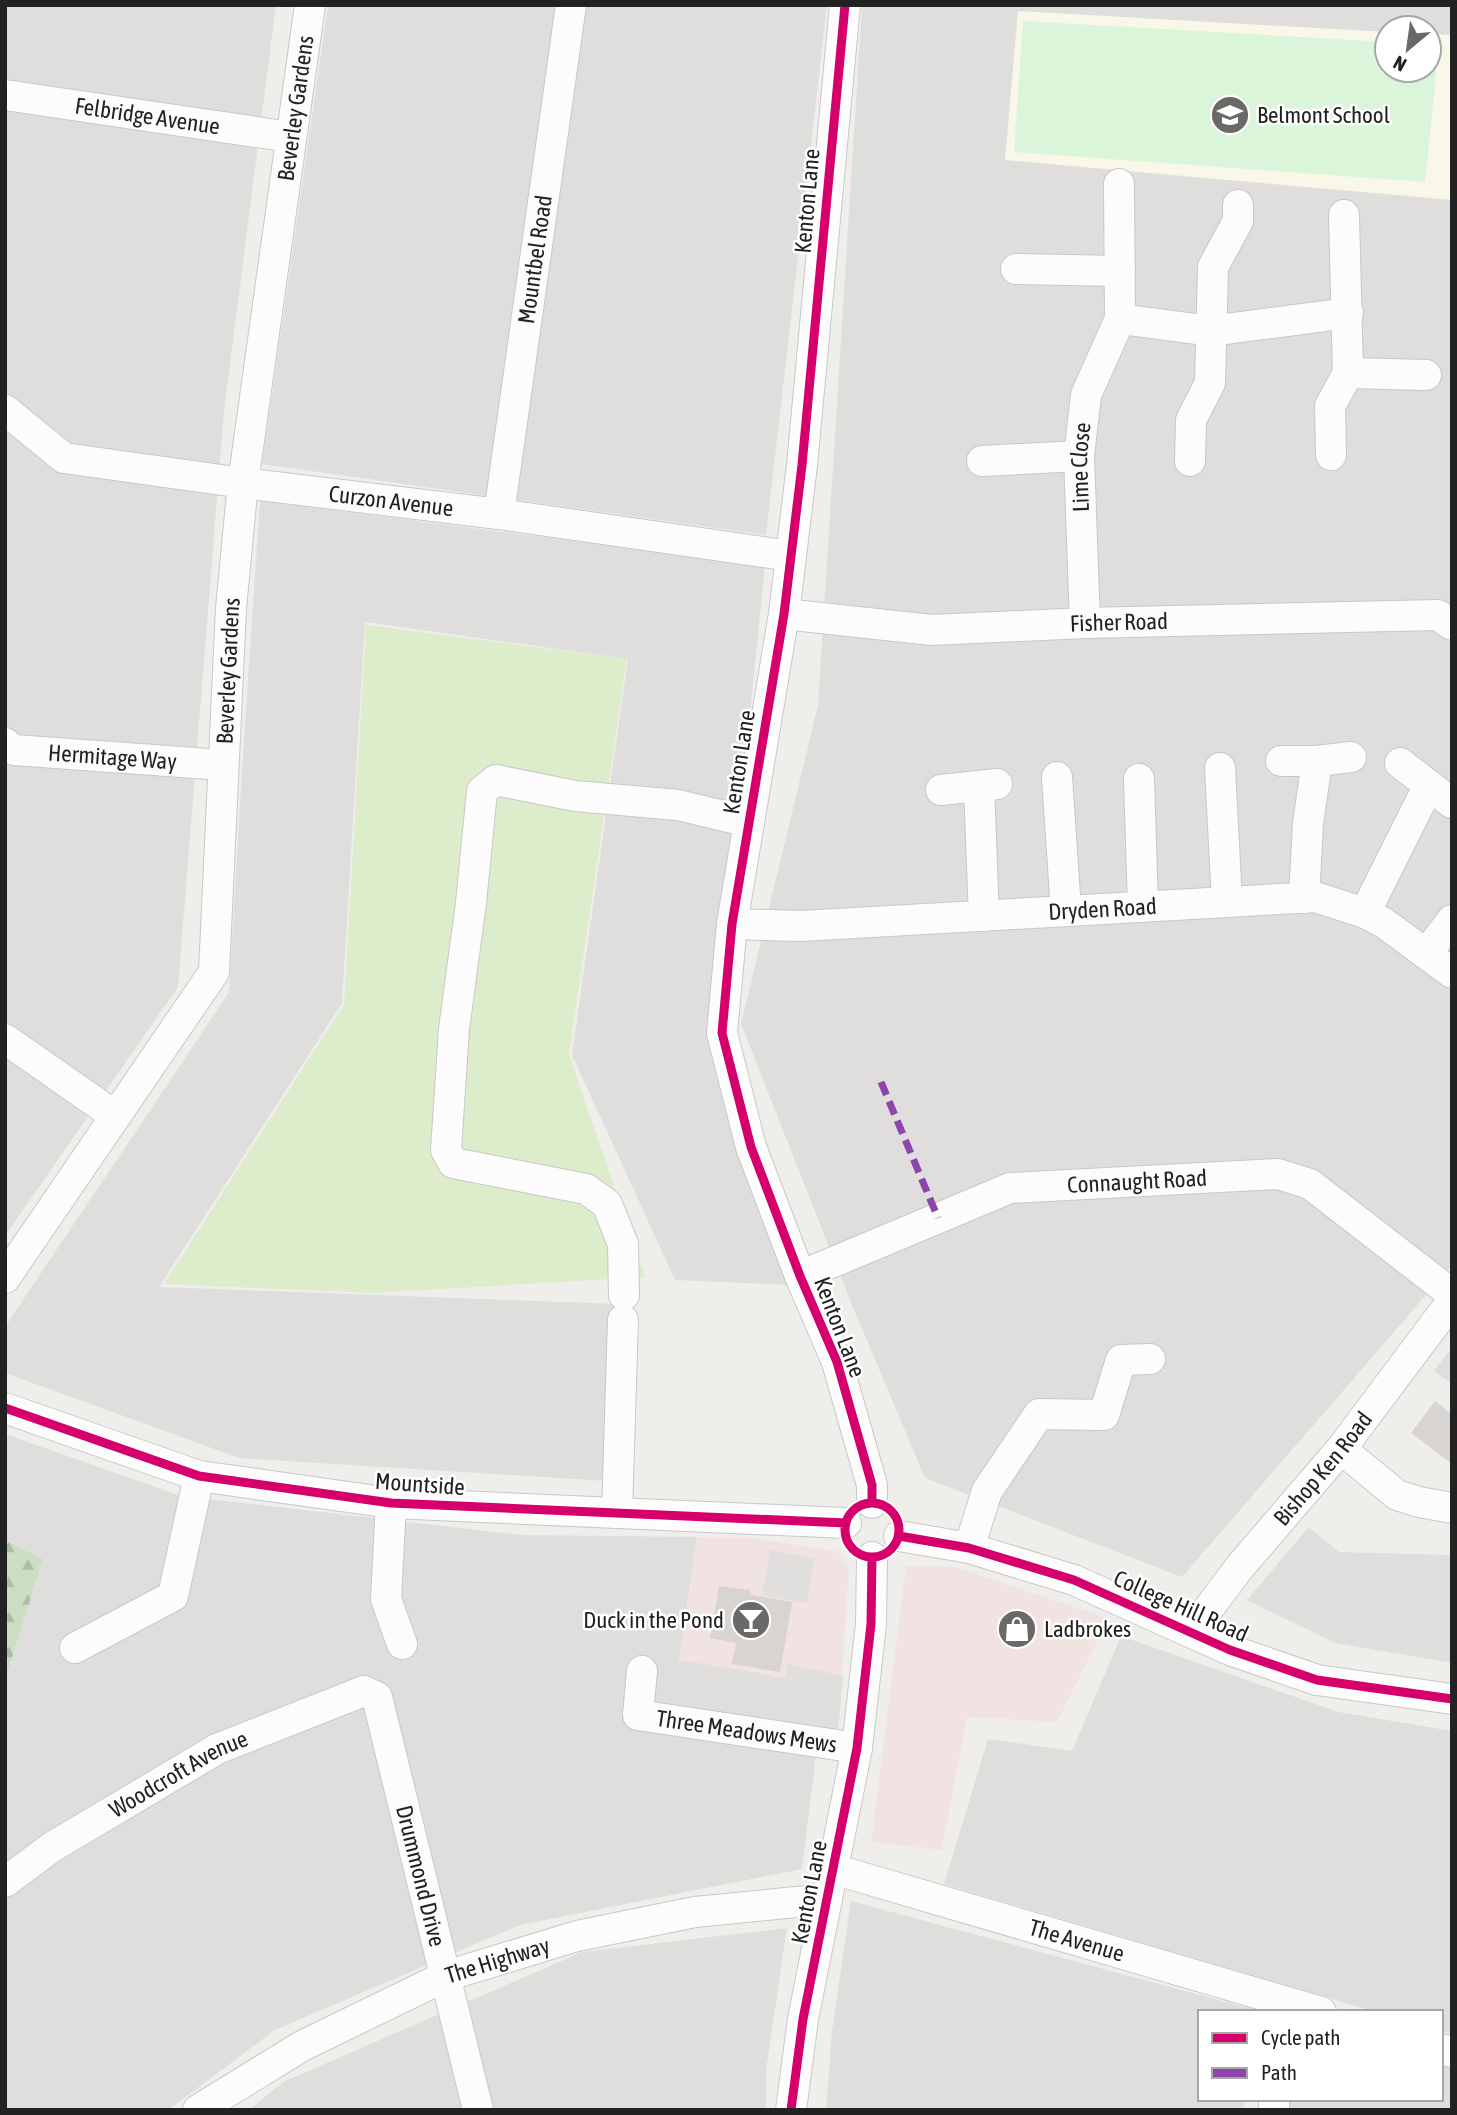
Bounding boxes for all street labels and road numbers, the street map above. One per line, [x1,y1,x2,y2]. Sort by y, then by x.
street label: Beverley Gardens [272,34,319,183]
street label: Felbridge Avenue [73,92,222,140]
street label: Kenton Lane [789,148,825,254]
street label: Mountbel Road [513,194,557,326]
street label: Lime Close [1066,421,1096,513]
street label: Curzon Avenue [327,481,455,521]
street label: Beverley Gardens [212,596,245,745]
street label: Fisher Road [1069,608,1168,637]
street label: Kenton Lane [718,708,760,816]
street label: Hermitage Way [47,739,178,775]
street label: Dryden Road [1048,893,1157,925]
street label: Connaught Road [1067,1165,1208,1198]
street label: Kenton Lane [809,1273,871,1381]
street label: Bishop Ken Road [1268,1407,1377,1531]
street label: Mountside [374,1468,466,1500]
street label: College Hill Road [1110,1565,1252,1647]
street label: Three Meadows Mews [655,1705,839,1758]
street label: Woodcroft Avenue [105,1725,251,1823]
street label: Drummond Drive [391,1803,451,1949]
street label: Kenton Lane [786,1838,832,1946]
street label: The Avenue [1026,1914,1127,1967]
street label: The Highway [442,1932,553,1988]

